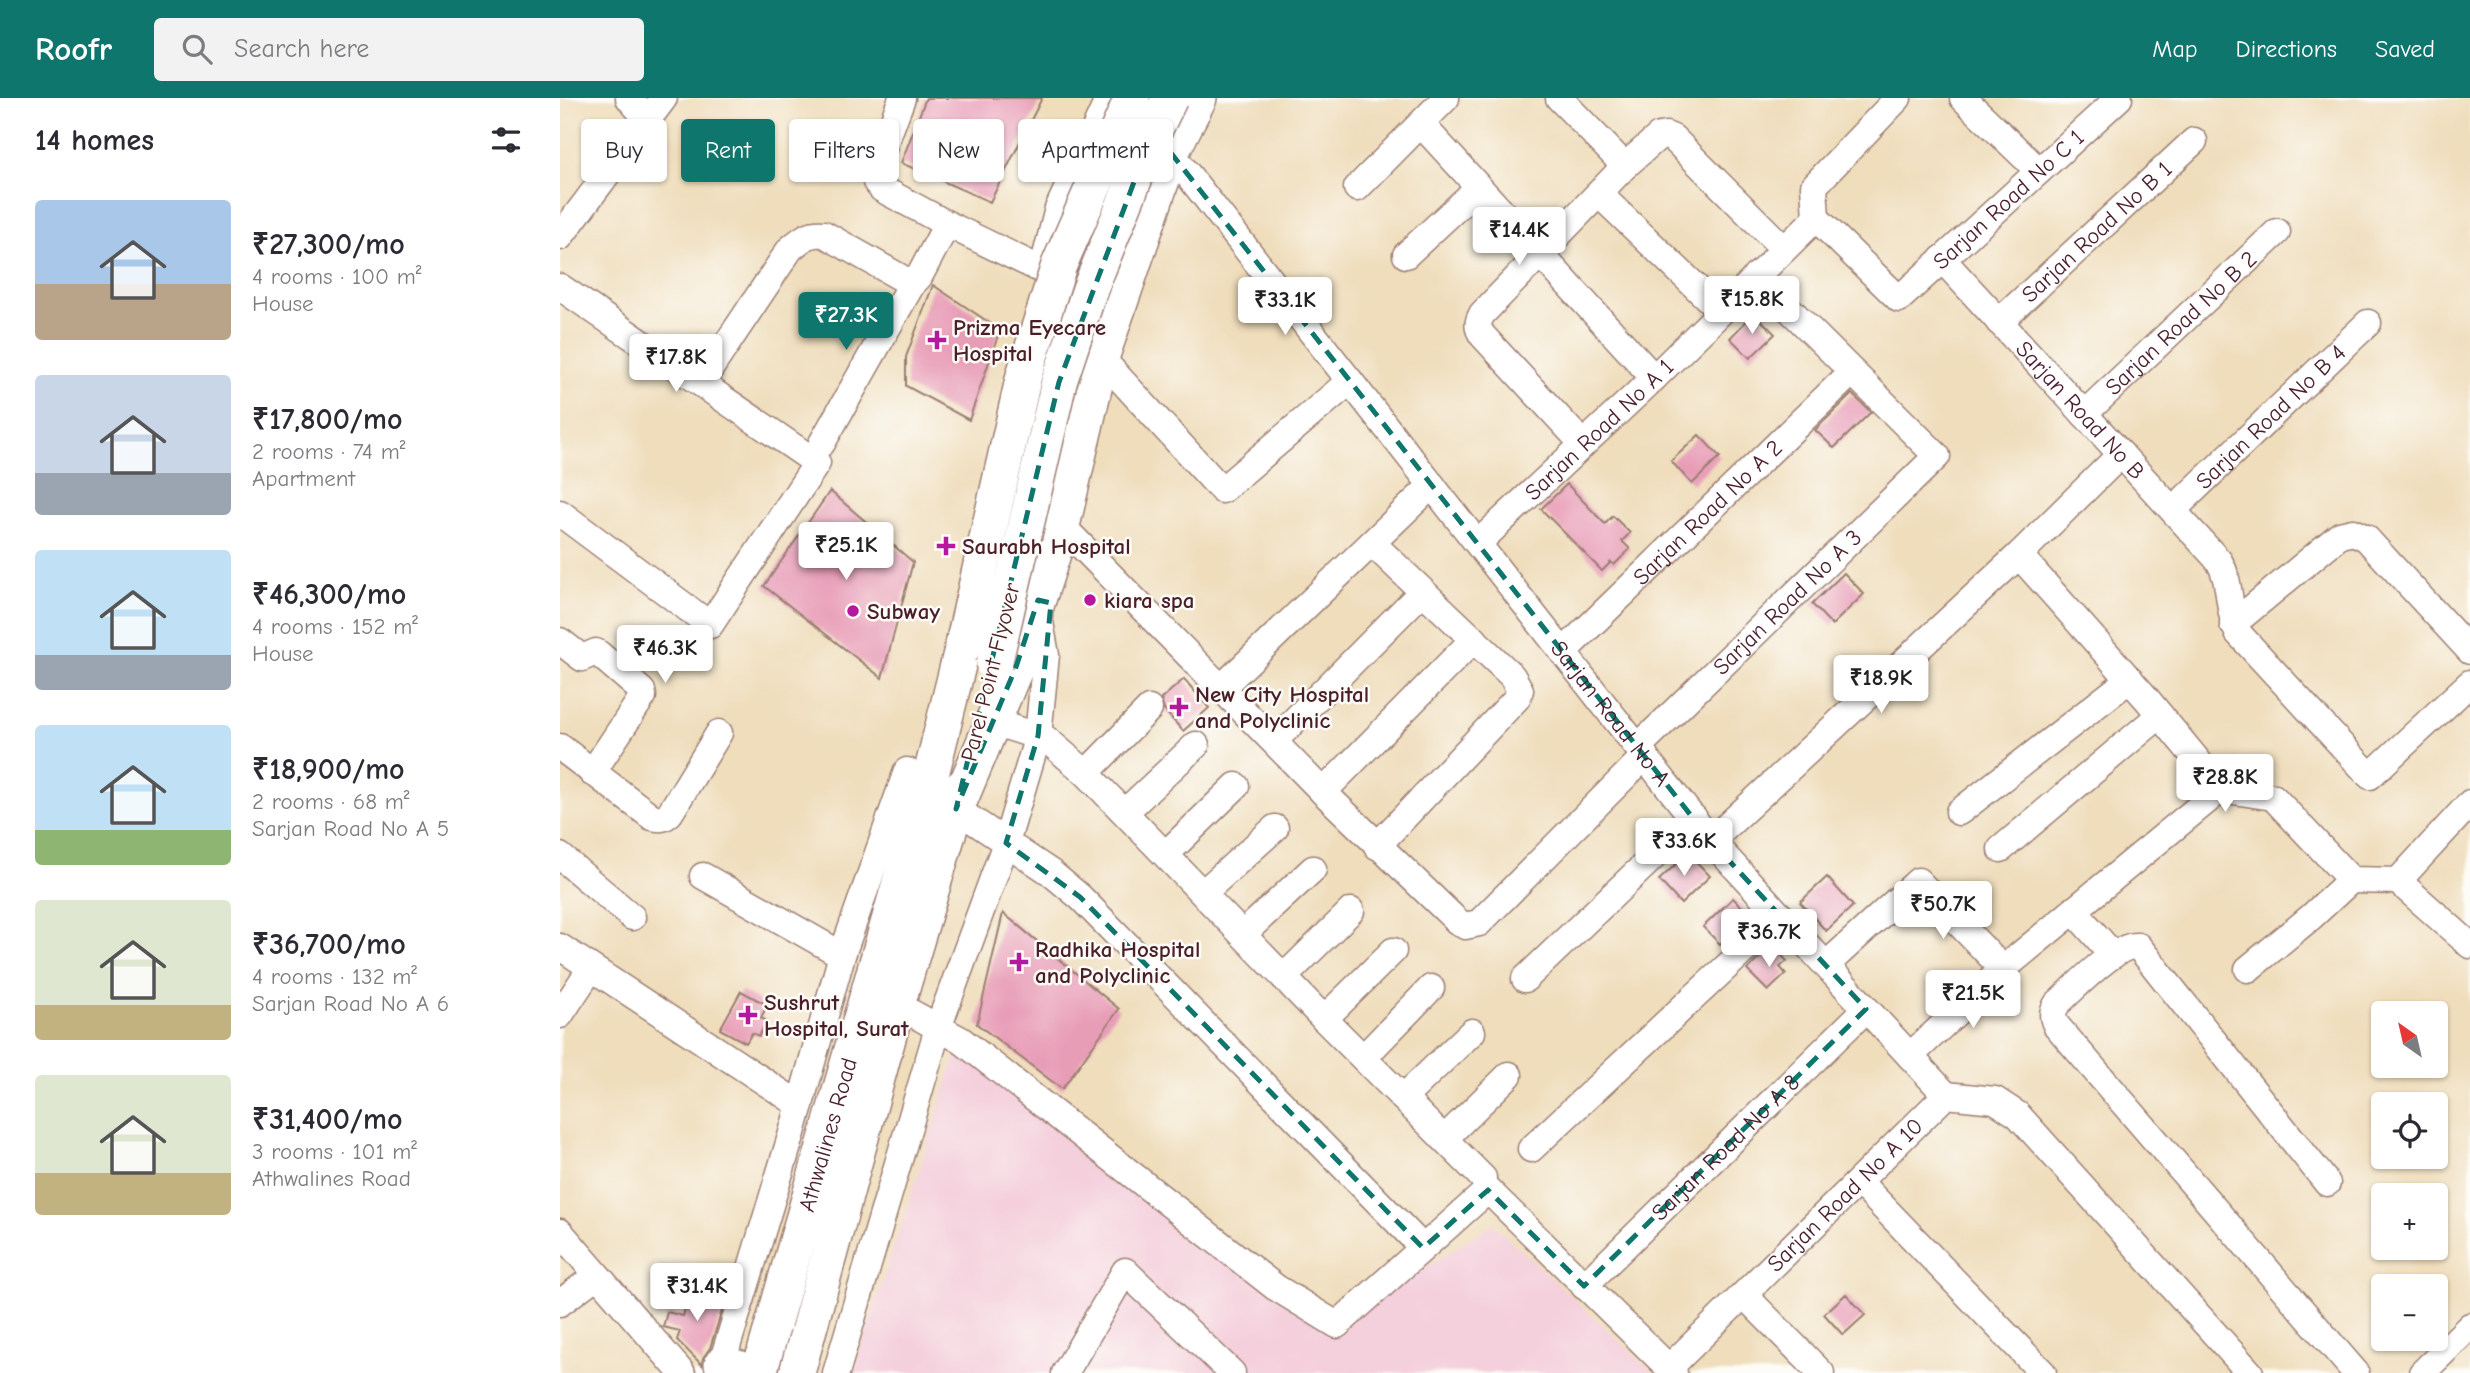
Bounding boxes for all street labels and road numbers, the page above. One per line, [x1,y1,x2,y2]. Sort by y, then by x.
street label: Sarjan Road No C 1 [1928,124,2090,275]
street label: Sarjan Road No B 1 [2016,156,2177,308]
street label: Sarjan Road No B 2 [2100,245,2262,401]
street label: Sarjan Road No B [2010,336,2150,485]
street label: Sarjan Road No B 4 [2190,339,2351,495]
street label: Sarjan Road No A 1 [1519,353,1679,506]
street label: Sarjan Road No A 2 [1628,434,1788,591]
street label: Sarjan Road No A 3 [1708,524,1867,680]
street label: Parel Point Flyover [955,579,1026,764]
street label: Sarjan Road No A [1545,636,1676,792]
street label: Athwalines Road [793,1055,863,1215]
street label: Sarjan Road No A 8 [1646,1069,1805,1226]
street label: Sarjan Road No A 10 [1762,1112,1929,1278]

